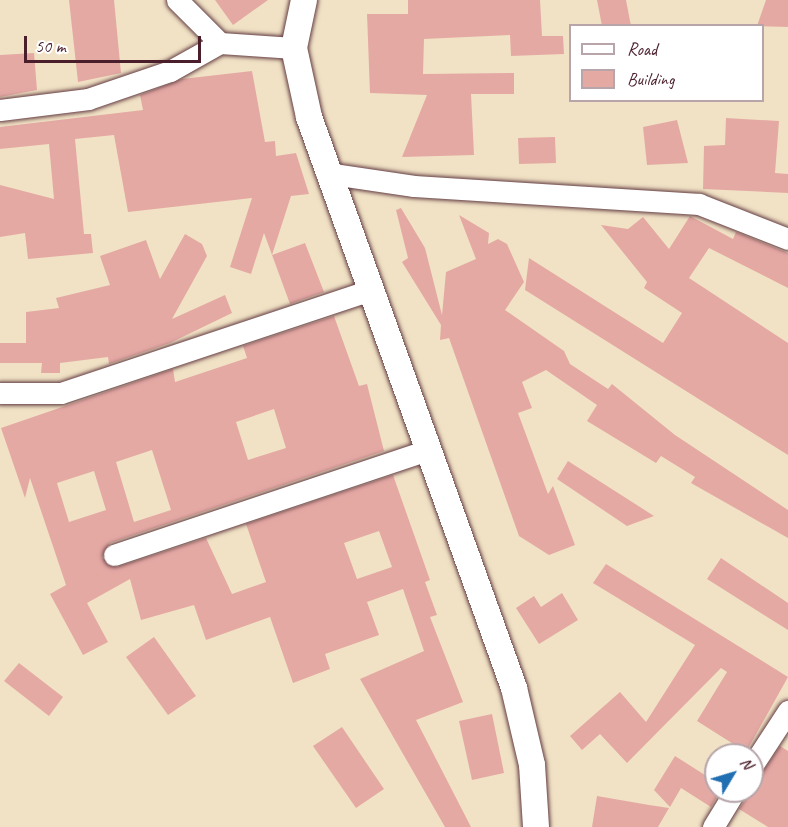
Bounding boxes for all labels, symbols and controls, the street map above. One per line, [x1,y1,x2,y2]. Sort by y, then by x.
scale bar [27,24,204,62]
legend [569,24,764,102]
text: 50 m [35,35,66,57]
text: Road [627,38,657,60]
text: Building [627,68,674,90]
north arrow [704,743,764,803]
text: N [736,753,758,773]

